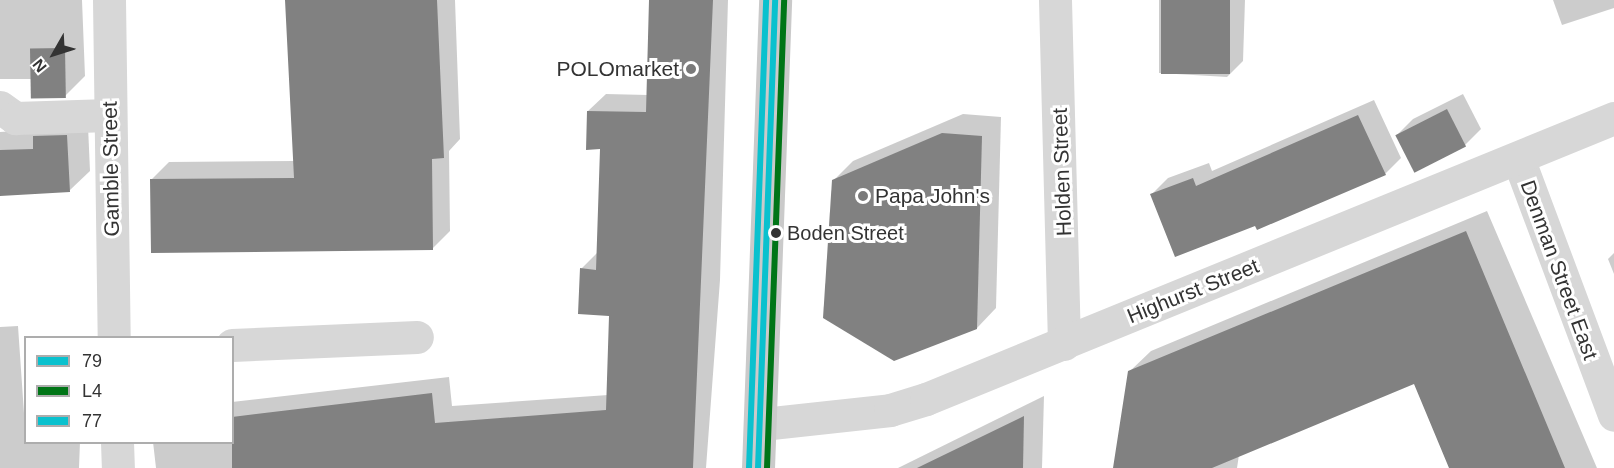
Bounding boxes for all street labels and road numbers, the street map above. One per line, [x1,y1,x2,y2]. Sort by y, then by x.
street label: Gamble Street [97,101,125,237]
street label: Holden Street [1047,107,1077,237]
street label: Denman Street East [1515,177,1603,363]
street label: Highurst Street [1123,253,1263,329]

